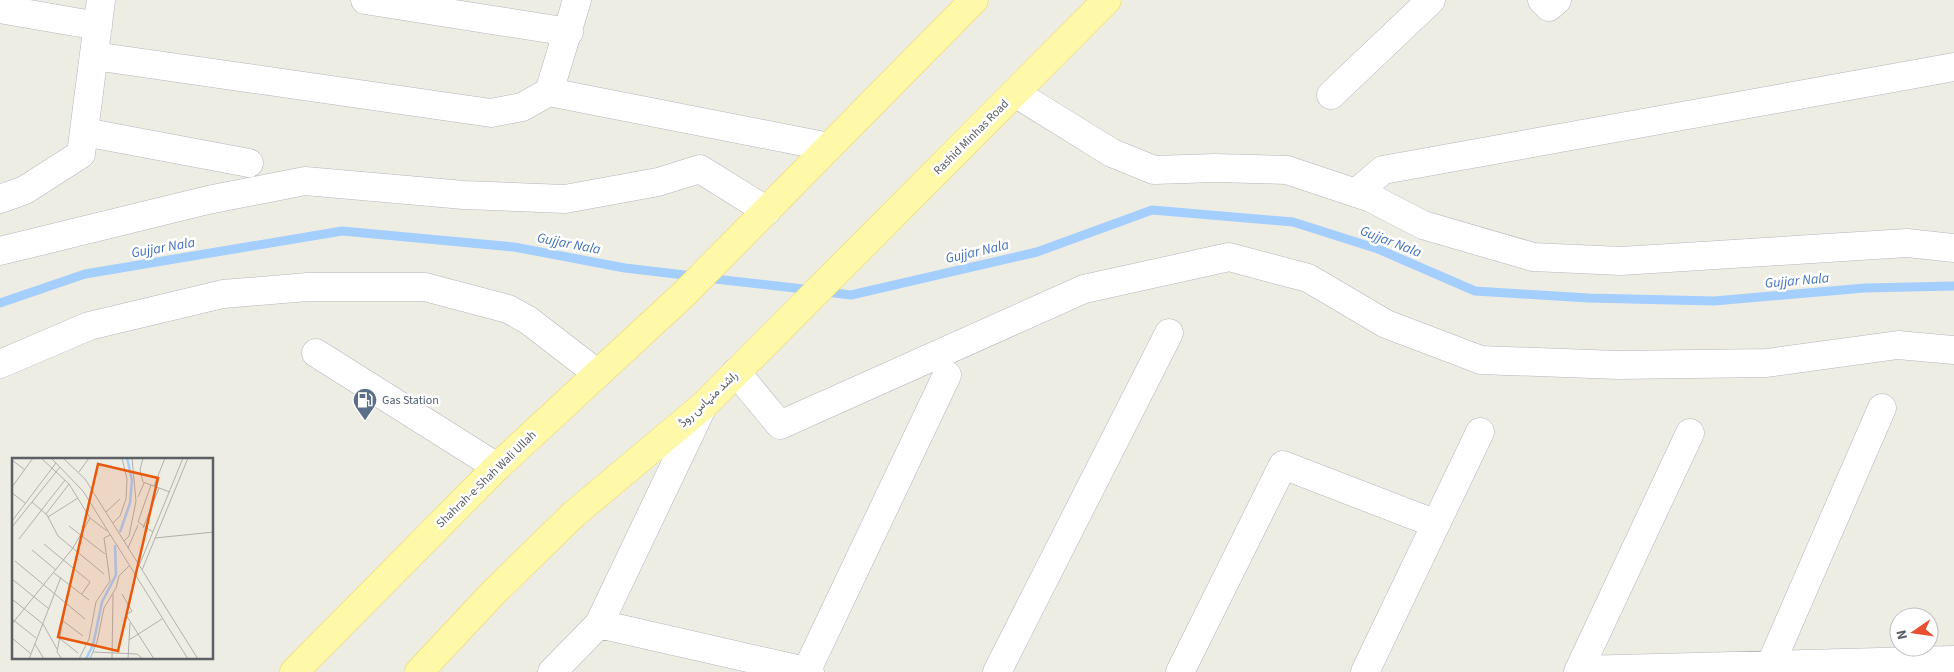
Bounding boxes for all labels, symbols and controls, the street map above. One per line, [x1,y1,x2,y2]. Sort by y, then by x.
street label: Rashid Minhas Road [930,96,1013,179]
water label: Gujjar Nala [1357,221,1425,263]
water label: Gujjar Nala [535,228,603,260]
water label: Gujjar Nala [130,232,197,263]
water label: Gujjar Nala [944,235,1011,269]
water label: Gujjar Nala [1764,268,1831,294]
street label: راشد منہاس روڈ [675,367,742,431]
fuel station icon: Gas Station [352,387,378,421]
place label: Gas Station [382,392,439,409]
street label: Shahrah-e-Shah Wali Ullah [432,427,540,532]
inset map [12,458,214,660]
north arrow [1889,607,1939,657]
text: N [1892,628,1913,641]

